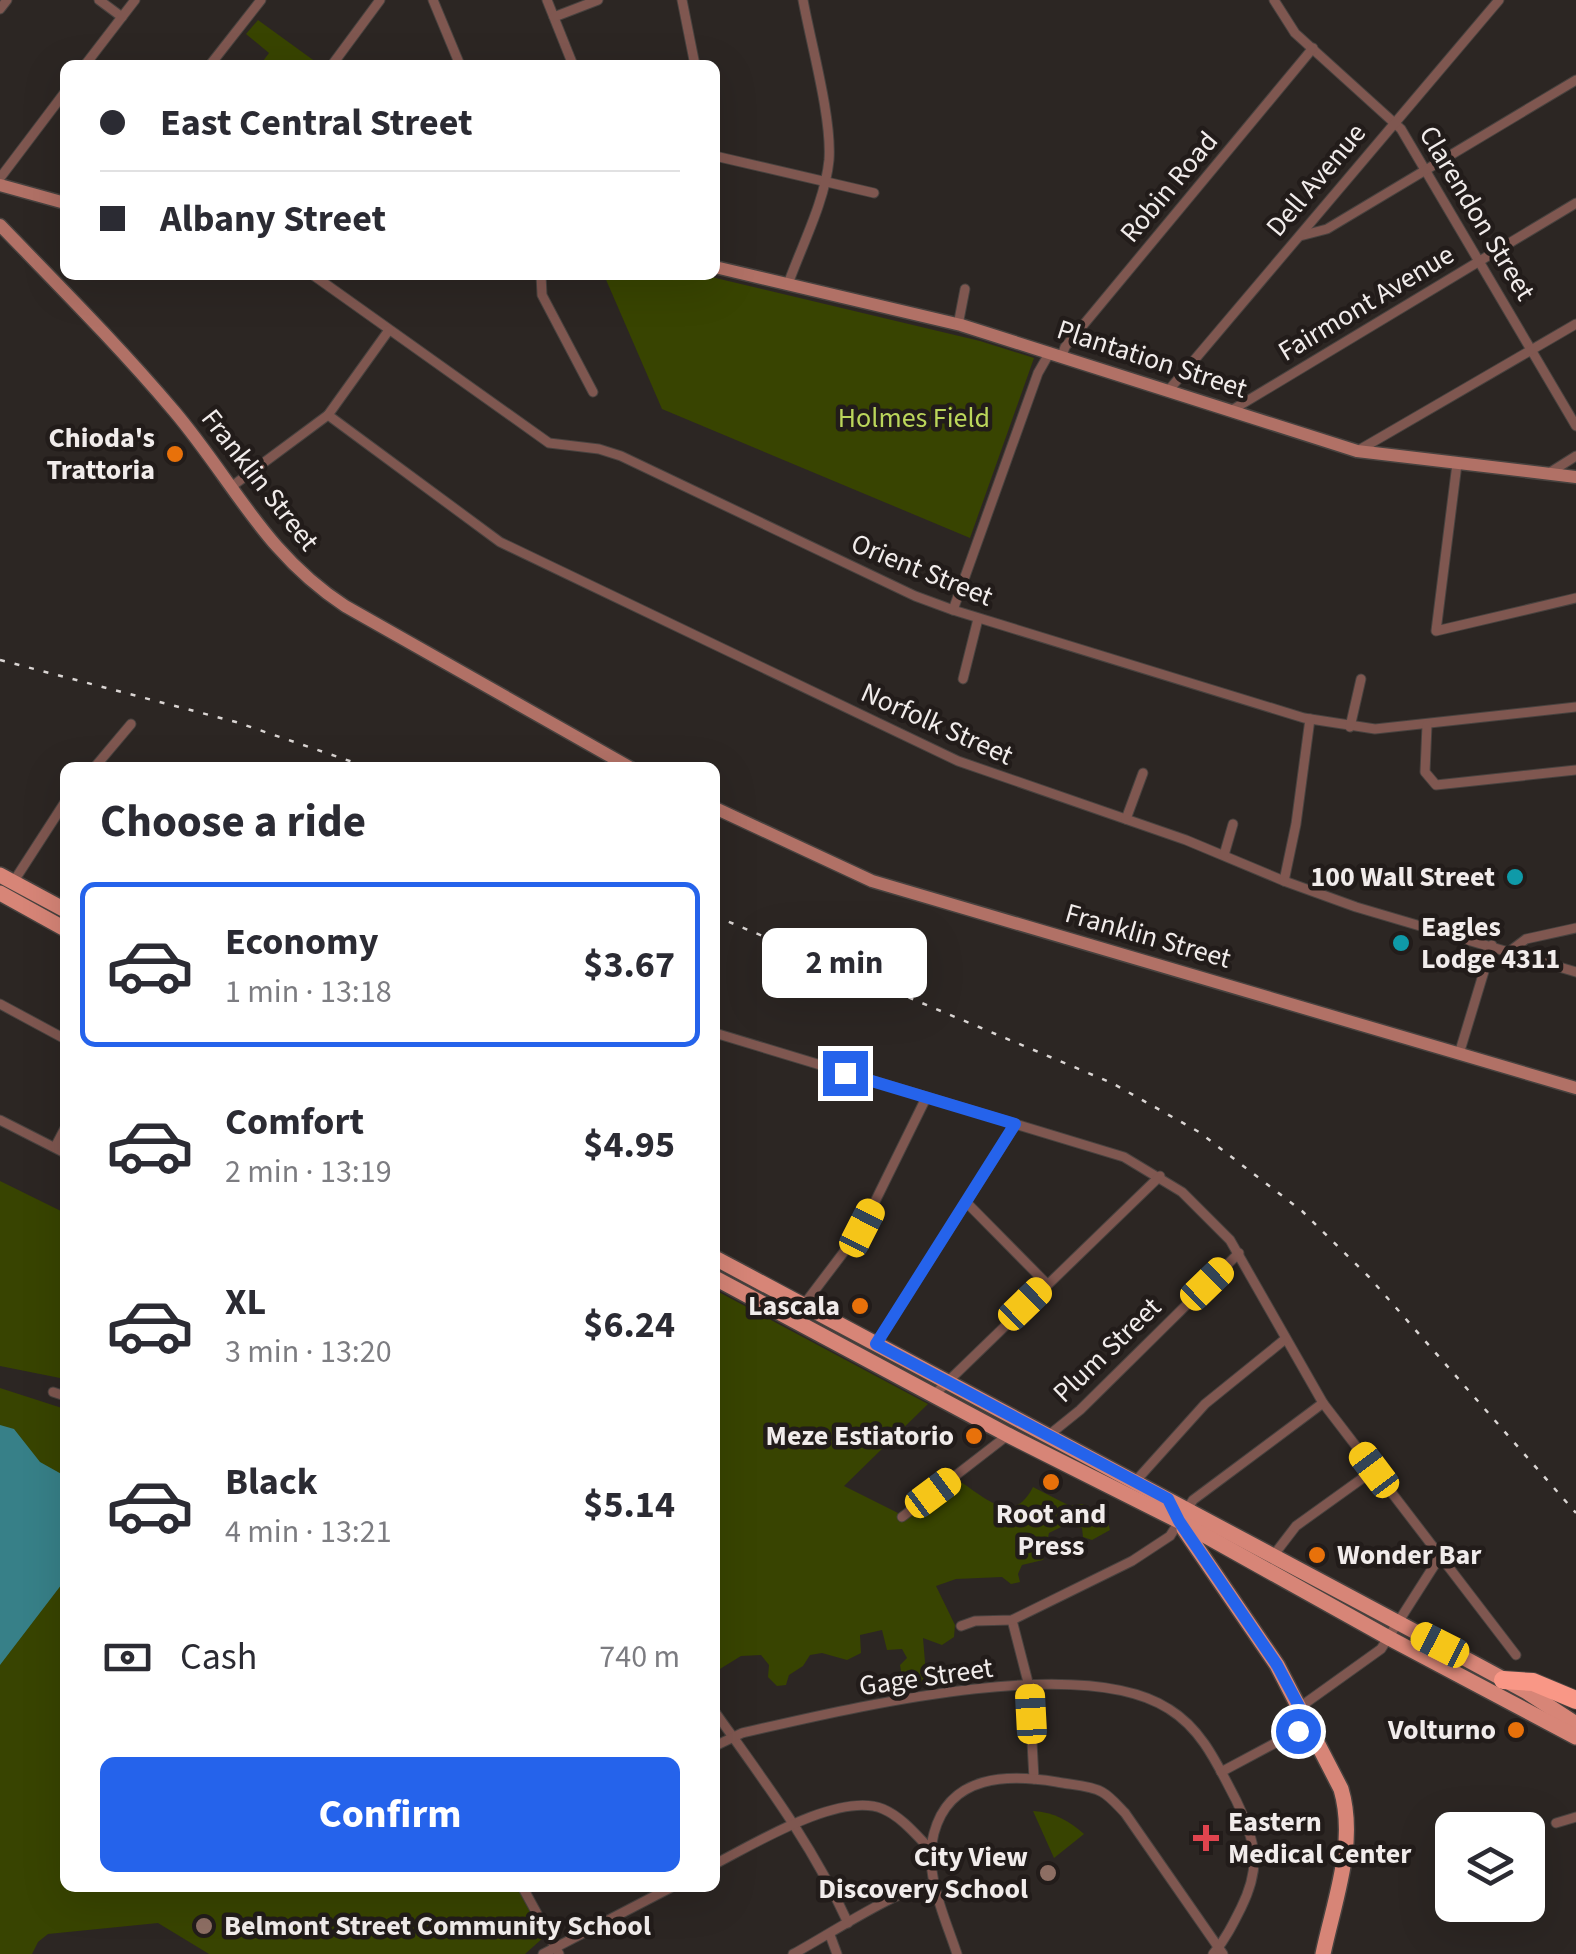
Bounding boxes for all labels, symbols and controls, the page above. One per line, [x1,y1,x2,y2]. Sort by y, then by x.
text: East Central Street [160,96,473,150]
street label: Dell Avenue [1257,115,1375,245]
street label: Clarendon Street [1409,118,1545,308]
street label: Robin Road [1111,123,1227,251]
text: Albany Street [160,192,386,246]
street label: Fairmont Avenue [1271,235,1461,371]
street label: Plantation Street [1052,309,1253,409]
park label: Holmes Field [838,398,990,438]
street label: Franklin Street [192,400,329,560]
place label: Chioda's Trattoria [46,418,155,490]
marker: Chioda's Trattoria [164,443,186,465]
street label: Orient Street [845,523,999,617]
street label: Norfolk Street [854,673,1020,776]
text: Choose a ride [100,790,366,854]
place label: 100 Wall Street [1310,857,1495,897]
marker: 100 Wall Street [1504,866,1526,888]
street label: Franklin Street [1060,893,1236,979]
place label: Eagles Lodge 4311 [1421,907,1560,979]
text: Economy [225,915,378,969]
icon: car [105,920,195,1010]
callout: 2 min [762,928,928,998]
marker: Eagles Lodge 4311 [1390,932,1412,954]
text: $3.67 [583,938,675,992]
text: 2 min [806,940,883,986]
text: 1 min · 13:18 [225,969,392,1015]
route end [823,1051,868,1096]
text: Comfort [225,1095,364,1149]
icon: car [105,1100,195,1190]
text: $4.95 [583,1118,675,1172]
text: 2 min · 13:19 [225,1149,392,1195]
car [835,1194,889,1262]
car [1175,1252,1239,1316]
car [993,1272,1057,1336]
text: XL [225,1275,266,1329]
icon: car [105,1280,195,1370]
place label: Lascala [748,1286,840,1326]
street label: Plum Street [1044,1288,1171,1412]
marker: Lascala [849,1295,871,1317]
text: $6.24 [583,1298,675,1352]
text: 3 min · 13:20 [225,1329,392,1375]
place label: Meze Estiatorio [766,1416,954,1456]
marker: Meze Estiatorio [963,1425,985,1447]
car [1344,1437,1404,1503]
text: Black [225,1455,318,1509]
icon: car [105,1460,195,1550]
car [900,1463,966,1523]
marker: Root and Press [1040,1471,1062,1493]
text: $5.14 [583,1478,675,1532]
place label: Root and Press [996,1494,1106,1566]
text: 4 min · 13:21 [225,1509,392,1555]
place label: Wonder Bar [1337,1535,1482,1575]
marker: Wonder Bar [1306,1544,1328,1566]
car [1406,1618,1474,1672]
icon: cash [100,1630,155,1685]
text: Cash [180,1630,257,1684]
text: 740 m [599,1634,680,1680]
street label: Gage Street [856,1648,996,1706]
car [1014,1683,1048,1745]
route start [1276,1709,1321,1754]
place label: Volturno [1387,1710,1496,1750]
marker: Volturno [1505,1719,1527,1741]
button: Confirm [100,1757,680,1872]
place label: Eastern Medical Center [1228,1802,1412,1874]
map controls [1435,1812,1545,1922]
button: layers [1435,1812,1545,1922]
marker: Eastern Medical Center [1193,1825,1219,1851]
place label: City View Discovery School [818,1837,1028,1909]
marker: City View Discovery School [1037,1862,1059,1884]
place label: Belmont Street Community School [224,1906,651,1946]
marker: Belmont Street Community School [193,1915,215,1937]

